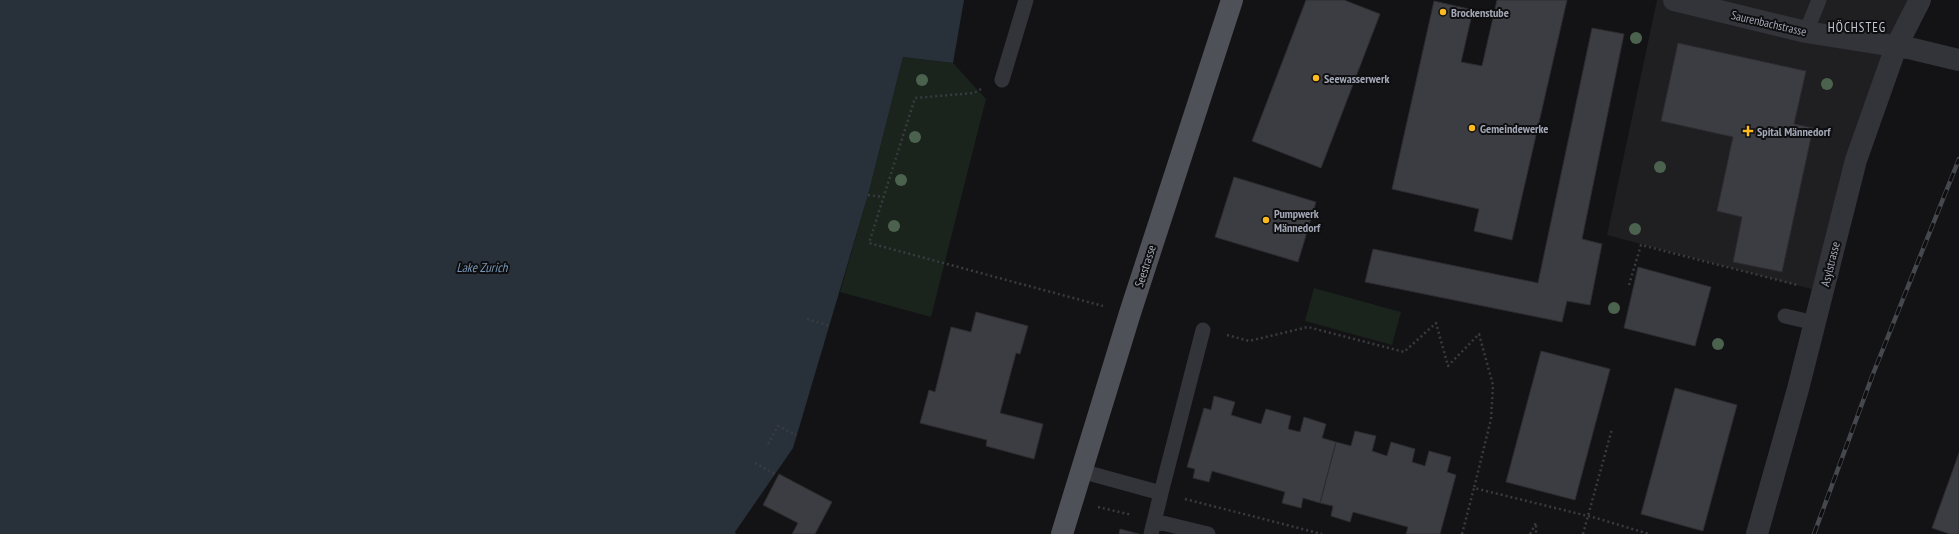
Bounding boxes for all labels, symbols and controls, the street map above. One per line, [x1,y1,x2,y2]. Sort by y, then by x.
place label: Brockenstube [1451,5,1509,20]
marker: Brockenstube [1438,7,1448,17]
street label: Saurenbachstrasse [1730,7,1808,39]
district label: HÖCHSTEG [1828,19,1886,36]
place label: Seewasserwerk [1324,71,1389,86]
marker: Seewasserwerk [1311,73,1321,83]
place label: Gemeindewerke [1480,121,1549,136]
marker: Gemeindewerke [1467,123,1477,133]
place label: Spital Männedorf [1757,124,1831,139]
marker: Spital Männedorf [1742,125,1754,137]
place label: Pumpwerk Männedorf [1274,206,1321,235]
marker: Pumpwerk Männedorf [1261,215,1271,225]
street label: Asylstrasse [1817,240,1843,288]
street label: Seestrasse [1131,243,1159,289]
water label: Lake Zurich [456,259,509,276]

